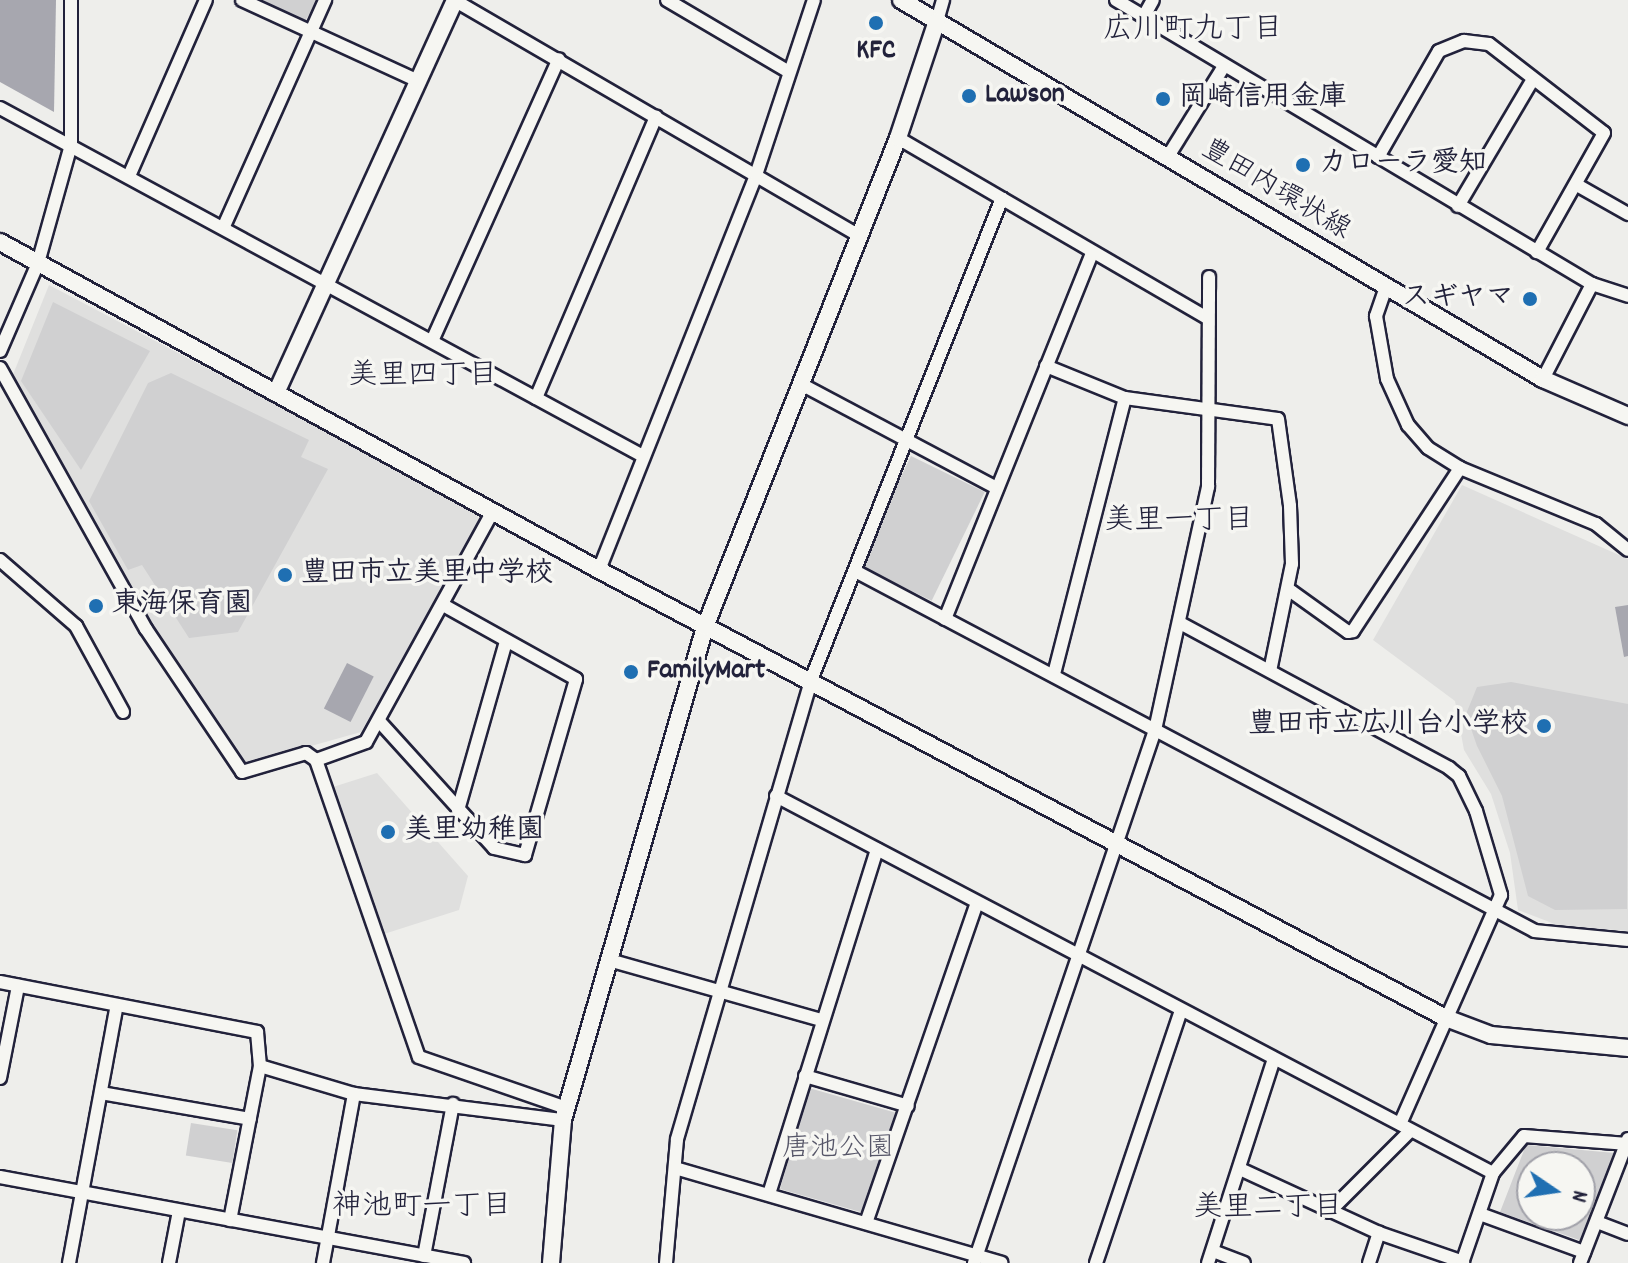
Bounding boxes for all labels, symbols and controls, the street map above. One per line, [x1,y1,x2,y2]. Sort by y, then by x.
marker: KFC [867,14,885,32]
district label: 広川町九丁目 [1103,14,1283,50]
place label: KFC [856,35,896,69]
place label: Lawson [985,79,1065,113]
place label: 岡崎信用金庫 [1179,82,1347,116]
marker: Lawson [960,87,978,105]
marker: 岡崎信用金庫 [1154,90,1172,108]
street label: 豊田内環状線 [1194,133,1356,249]
place label: カローラ愛知 [1319,148,1487,182]
marker: カローラ愛知 [1294,156,1312,174]
place label: スギヤマ [1402,282,1514,316]
marker: スギヤマ [1521,290,1539,308]
district label: 美里四丁目 [348,360,498,396]
district label: 美里一丁目 [1104,505,1254,541]
place label: 豊田市立美里中学校 [301,558,553,592]
marker: 豊田市立美里中学校 [276,566,294,584]
place label: 東海保育園 [112,589,252,623]
marker: 東海保育園 [87,597,105,615]
place label: FamilyMart [647,655,765,689]
marker: FamilyMart [622,663,640,681]
place label: 豊田市立広川台小学校 [1248,709,1528,743]
marker: 豊田市立広川台小学校 [1535,717,1553,735]
place label: 美里幼稚園 [404,815,544,849]
marker: 美里幼稚園 [379,823,397,841]
park label: 唐池公園 [782,1133,894,1167]
north arrow [1516,1151,1596,1231]
text: N [1562,1187,1594,1205]
district label: 神池町一丁目 [332,1191,512,1227]
district label: 美里二丁目 [1193,1192,1343,1228]

